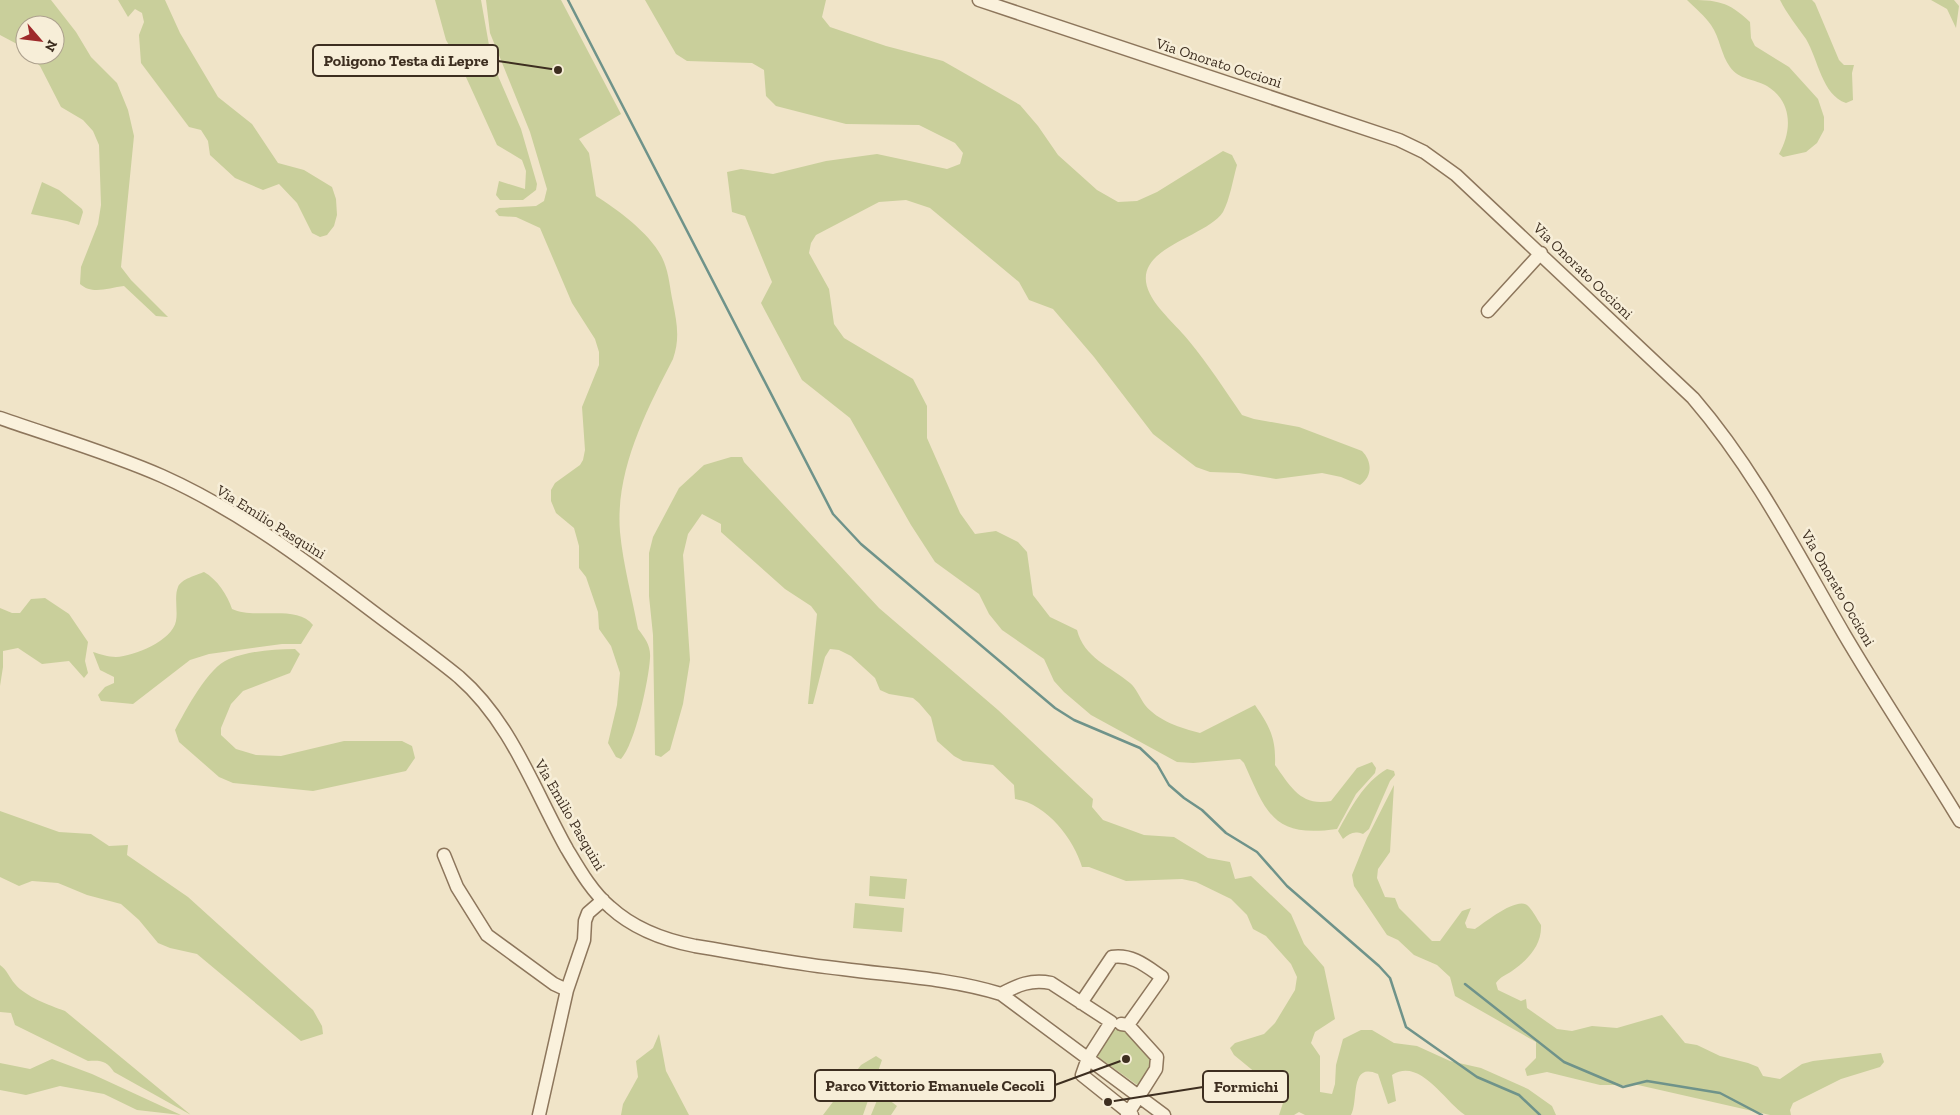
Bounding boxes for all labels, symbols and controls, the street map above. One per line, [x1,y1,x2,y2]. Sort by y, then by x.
north arrow [15,15,65,65]
street label: Via Onorato Occioni [1153,34,1284,92]
text: N [41,37,61,55]
callout: Poligono Testa di Lepre [313,45,498,76]
text: Poligono Testa di Lepre [323,51,489,70]
street label: Via Onorato Occioni [1529,218,1636,323]
street label: Via Emilio Pasquini [212,481,329,563]
street label: Via Onorato Occioni [1797,526,1879,649]
street label: Via Emilio Pasquini [530,755,609,874]
callout: Parco Vittorio Emanuele Cecoli [815,1070,1055,1101]
callout: Formichi [1203,1071,1288,1102]
text: Parco Vittorio Emanuele Cecoli [825,1076,1045,1095]
text: Formichi [1214,1077,1279,1096]

